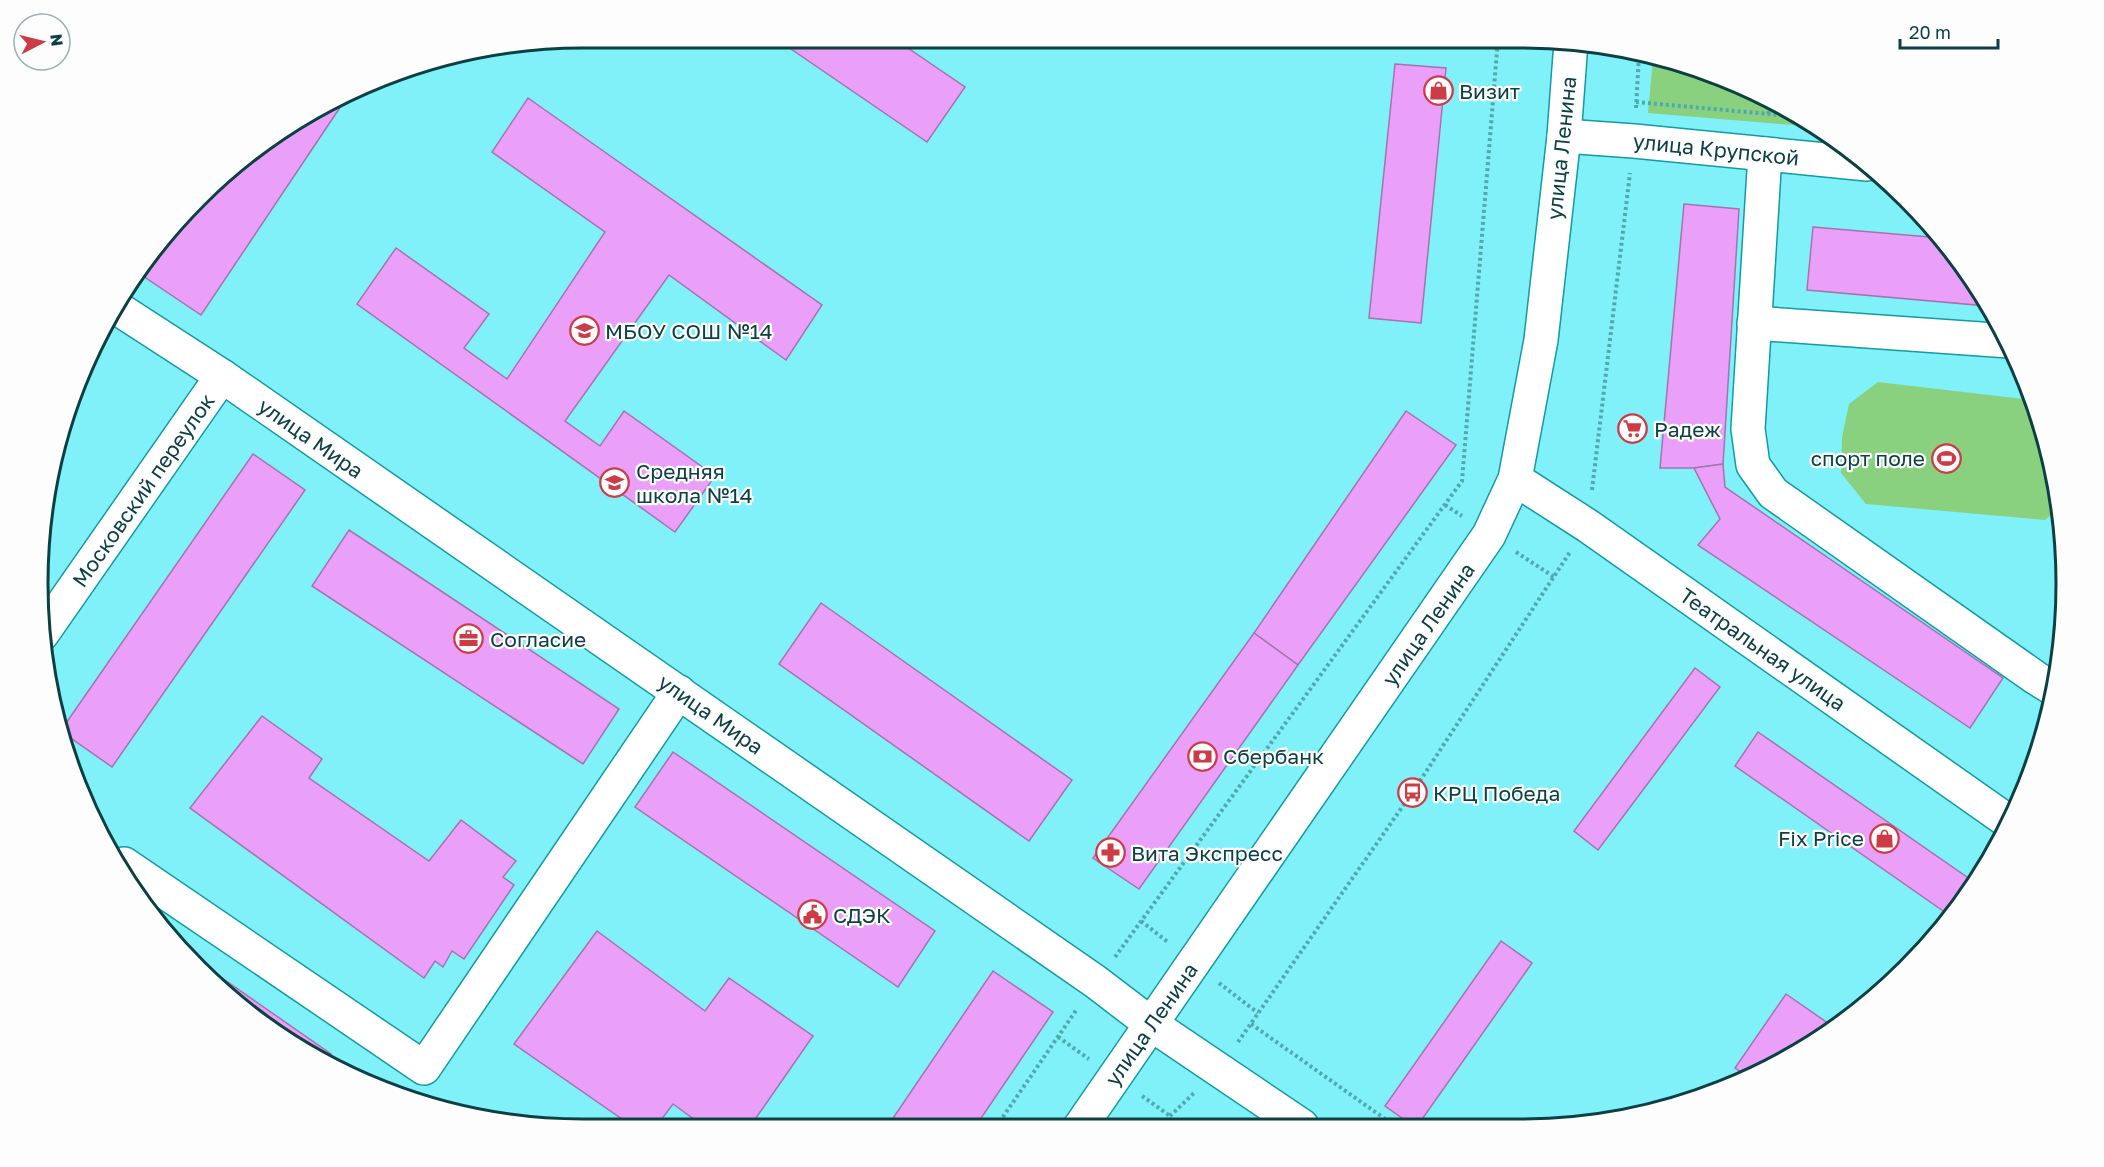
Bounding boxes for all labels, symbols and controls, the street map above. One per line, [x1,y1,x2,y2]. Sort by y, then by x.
north arrow [12,12,72,72]
scale bar [1900,12,1998,50]
text: 20 m [1909,21,1951,43]
text: N [46,33,68,47]
shop icon: Визит [1422,75,1454,107]
street label: улица Ленина [1541,75,1581,221]
place label: Визит [1459,78,1520,104]
street label: улица Крупской [1632,127,1800,171]
school or university icon: МБОУ СОШ №14 [568,315,600,347]
place label: МБОУ СОШ №14 [605,318,773,344]
street label: Московский переулок [66,388,220,592]
street label: улица Мира [253,392,369,484]
supermarket icon: Радеж [1617,413,1649,445]
place label: Радеж [1654,416,1721,442]
sports icon: спорт поле [1930,442,1962,474]
place label: спорт поле [1811,445,1925,471]
place label: Средняя школа №14 [636,458,752,508]
school or university icon: Средняя школа №14 [599,467,631,499]
street label: улица Ленина [1376,557,1480,691]
street label: Театральная улица [1675,582,1851,716]
office icon: Согласие [453,623,485,655]
place label: Согласие [490,626,586,652]
street label: улица Мира [653,668,769,760]
bank icon: Сбербанк [1186,740,1218,772]
place label: Сбербанк [1223,743,1324,769]
bus stop icon: КРЦ Победа [1396,777,1428,809]
place label: КРЦ Победа [1433,780,1560,806]
shop icon: Fix Price [1869,822,1901,854]
place label: Fix Price [1778,825,1864,851]
pharmacy icon: Вита Экспресс [1094,837,1126,869]
place label: Вита Экспресс [1131,840,1283,866]
public building icon: СДЭК [796,899,828,931]
place label: СДЭК [833,902,891,928]
street label: улица Ленина [1099,957,1203,1091]

